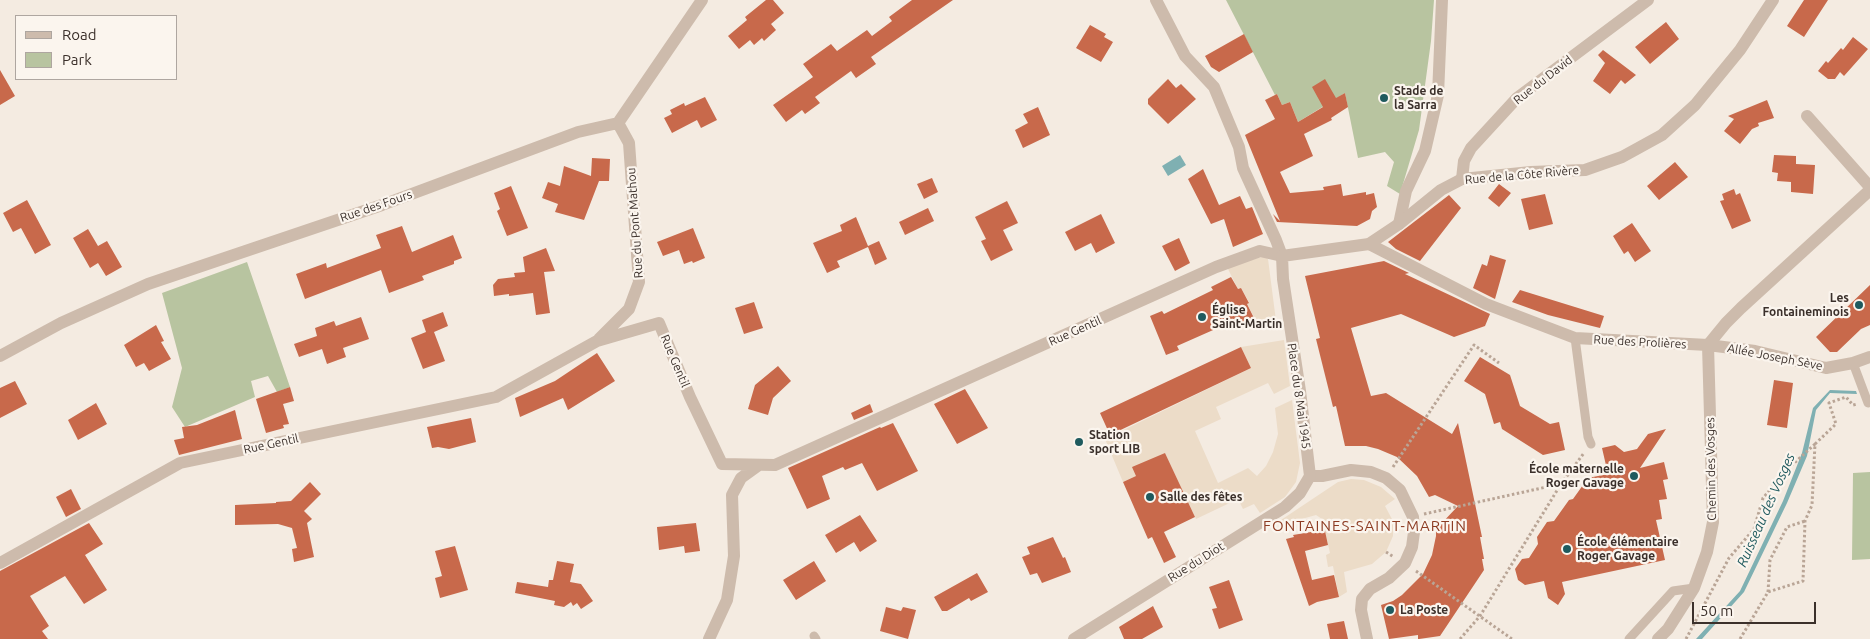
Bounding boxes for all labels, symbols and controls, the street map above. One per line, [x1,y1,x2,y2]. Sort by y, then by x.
legend [15,15,178,80]
text: Road [62,26,97,43]
text: Park [62,51,92,68]
street label: Rue du David [1511,53,1575,107]
place label: Stade de la Sarra [1394,84,1443,112]
marker: Stade de la Sarra [1378,92,1390,104]
street label: Rue de la Côte Rivère [1464,163,1580,187]
street label: Rue du Pont Mathou [624,167,646,279]
street label: Rue des Fours [338,187,414,225]
place label: Les Fontaineminois [1762,291,1849,319]
marker: Les Fontaineminois [1853,299,1865,311]
place label: Église Saint-Martin [1212,303,1282,331]
marker: Église Saint-Martin [1196,311,1208,323]
street label: Rue Gentil [1047,313,1103,349]
street label: Rue Gentil [657,332,693,390]
street label: Rue des Prolières [1593,332,1687,352]
street label: Allée Joseph Sève [1726,341,1824,373]
street label: Place du 8 Mai 1945 [1284,342,1314,450]
street label: Chemin des Vosges [1703,417,1719,521]
place label: Station sport LIB [1089,428,1140,456]
street label: Rue Gentil [242,431,300,457]
marker: Station sport LIB [1073,436,1085,448]
water label: Ruisseau des Vosges [1733,450,1799,570]
place label: École maternelle Roger Gavage [1529,462,1624,490]
marker: École maternelle Roger Gavage [1628,470,1640,482]
place label: Salle des fêtes [1160,490,1242,504]
marker: Salle des fêtes [1144,491,1156,503]
district label: FONTAINES-SAINT-MARTIN [1260,517,1470,535]
place label: École élémentaire Roger Gavage [1577,535,1679,563]
street label: Rue du Diot [1165,539,1227,585]
marker: École élémentaire Roger Gavage [1561,543,1573,555]
scale bar [1695,592,1819,624]
text: 50 m [1700,602,1733,619]
place label: La Poste [1400,603,1448,617]
marker: La Poste [1384,604,1396,616]

